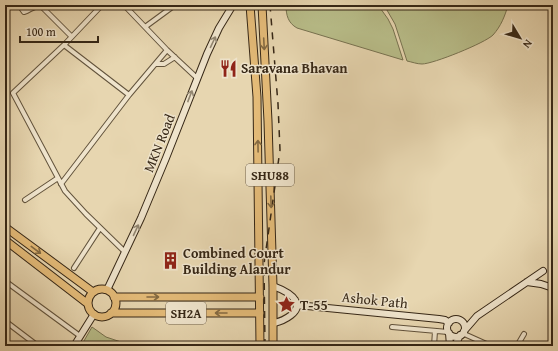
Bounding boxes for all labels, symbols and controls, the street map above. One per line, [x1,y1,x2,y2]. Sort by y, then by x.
scale bar [20,18,98,44]
north arrow [500,18,540,58]
text: 100 m [26,23,56,40]
one-way arrow [210,36,217,48]
text: N [519,36,536,52]
one-way arrow [260,37,267,50]
restaurant icon: Saravana Bhavan [218,58,238,78]
place label: Saravana Bhavan [241,58,348,78]
one-way arrow [187,91,195,103]
street label: MKN Road [138,110,180,175]
one-way arrow [254,140,262,153]
road number: SHU88 [246,164,294,186]
one-way arrow [267,195,274,208]
one-way arrow [133,224,140,236]
place label: Combined Court Building Alandur [183,243,291,279]
one-way arrow [30,246,41,254]
building icon: Combined Court Building Alandur [160,251,180,271]
street label: Ashok Path [341,287,409,313]
one-way arrow [146,293,159,301]
place icon: T-55 [277,295,297,315]
place label: T-55 [300,295,328,315]
road number: SH2A [166,302,206,324]
one-way arrow [215,309,228,317]

